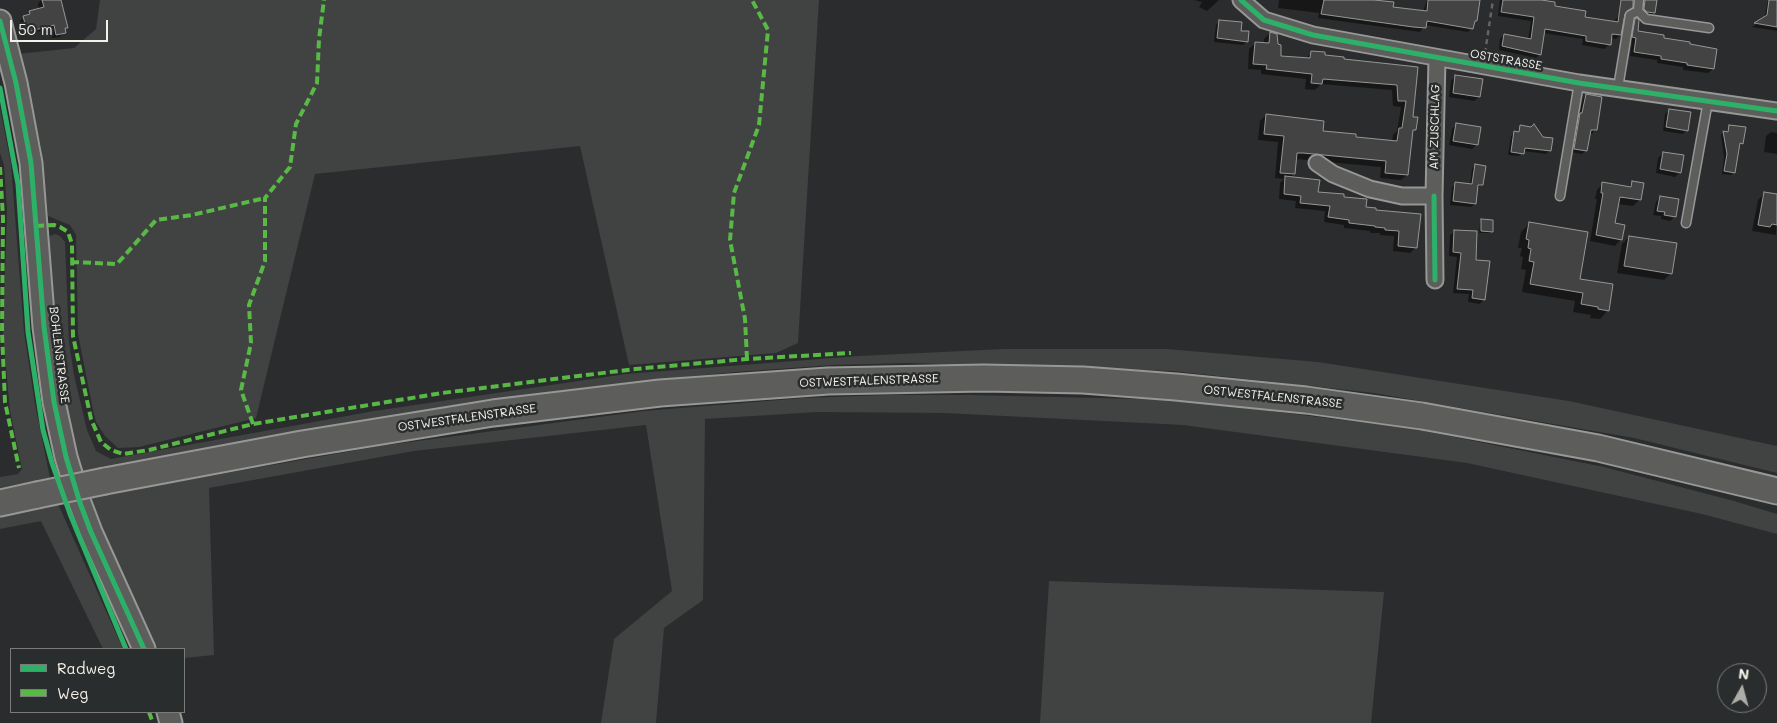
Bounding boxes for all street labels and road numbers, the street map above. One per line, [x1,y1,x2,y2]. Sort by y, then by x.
street label: OSTSTRASSE [1469,47,1543,73]
street label: AM ZUSCHLAG [1427,84,1443,170]
street label: BOHLENSTRASSE [46,306,72,404]
street label: OSTWESTFALENSTRASSE [799,371,939,391]
street label: OSTWESTFALENSTRASSE [1203,383,1343,411]
street label: OSTWESTFALENSTRASSE [397,401,537,435]

